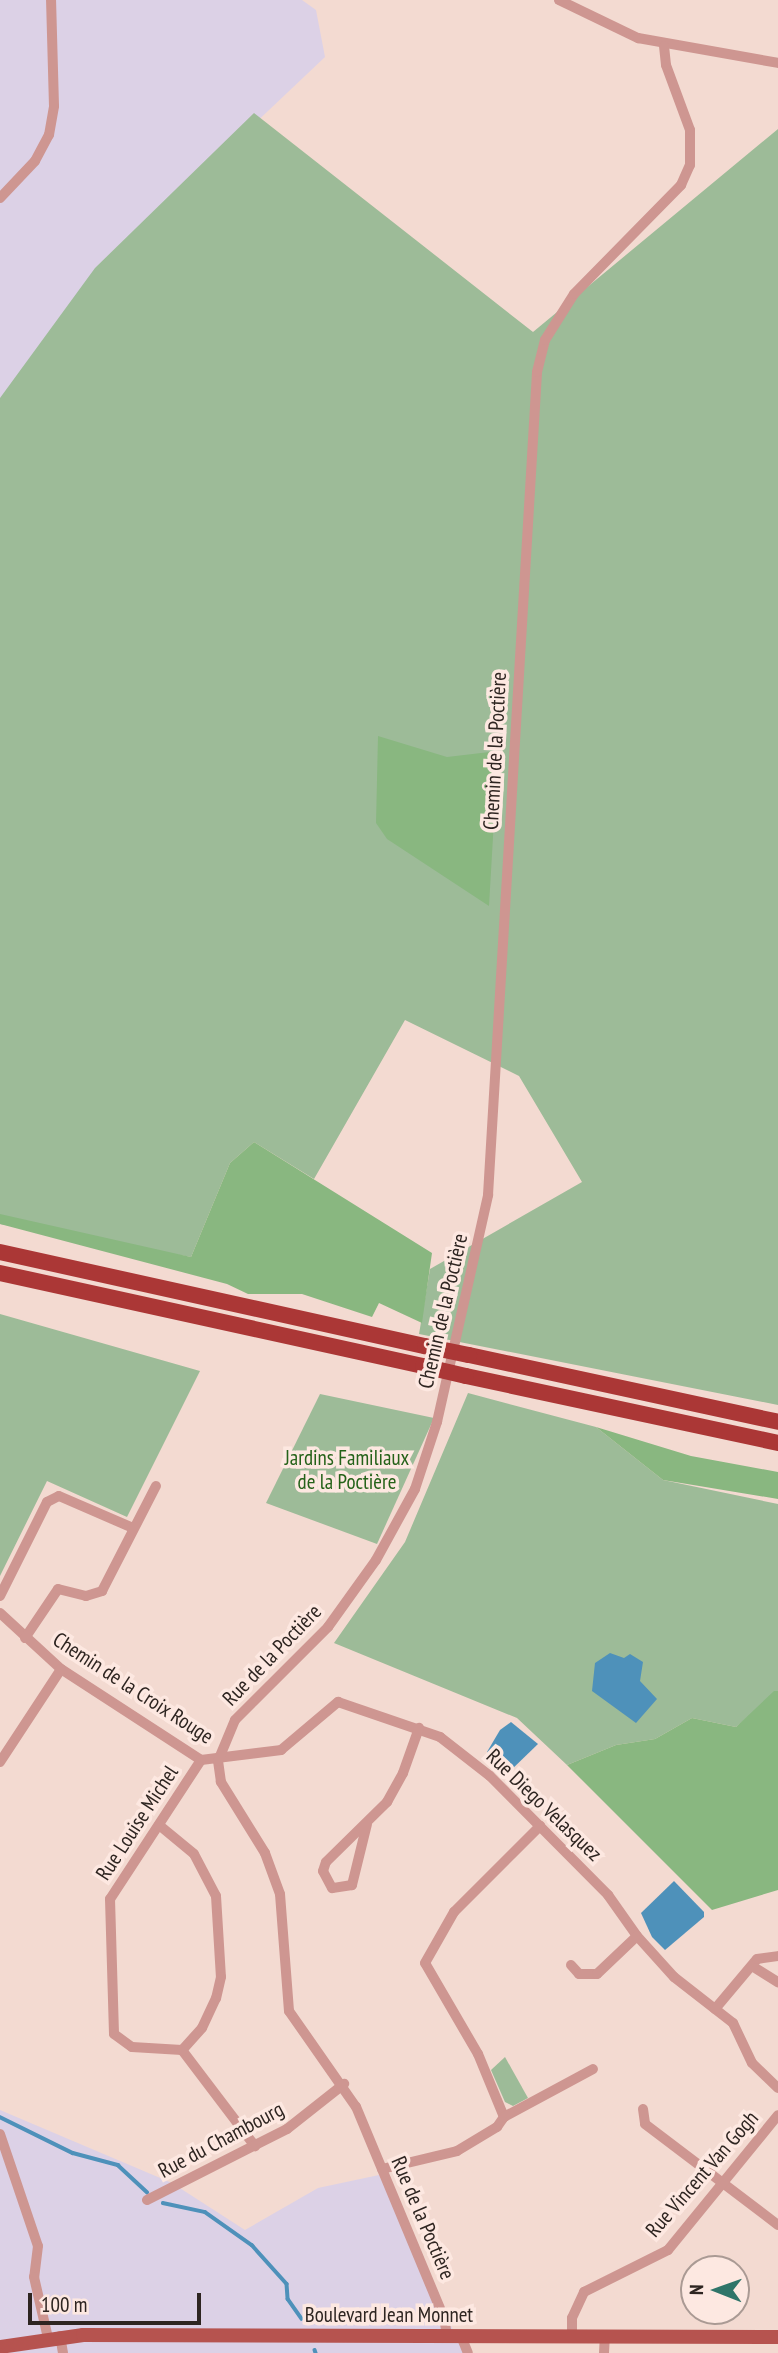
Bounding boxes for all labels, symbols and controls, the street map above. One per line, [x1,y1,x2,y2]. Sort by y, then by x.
street label: Chemin de la Poctière [478,671,512,831]
street label: Chemin de la Poctière [413,1231,473,1391]
park label: Jardins Familiaux de la Poctière [285,1445,409,1495]
street label: Rue de la Poctière [217,1599,327,1711]
street label: Chemin de la Croix Rouge [48,1627,218,1749]
street label: Rue Diego Velasquez [481,1743,607,1867]
street label: Rue Louise Michel [91,1761,183,1885]
street label: Rue du Chambourg [154,2096,288,2184]
street label: Rue Vincent Van Gogh [640,2105,764,2243]
street label: Rue de la Poctière [386,2153,460,2283]
north arrow [680,2255,750,2325]
scale bar [32,2280,205,2324]
text: N [684,2284,708,2295]
text: 100 m [41,2291,87,2318]
street label: Boulevard Jean Monnet [305,2302,473,2328]

